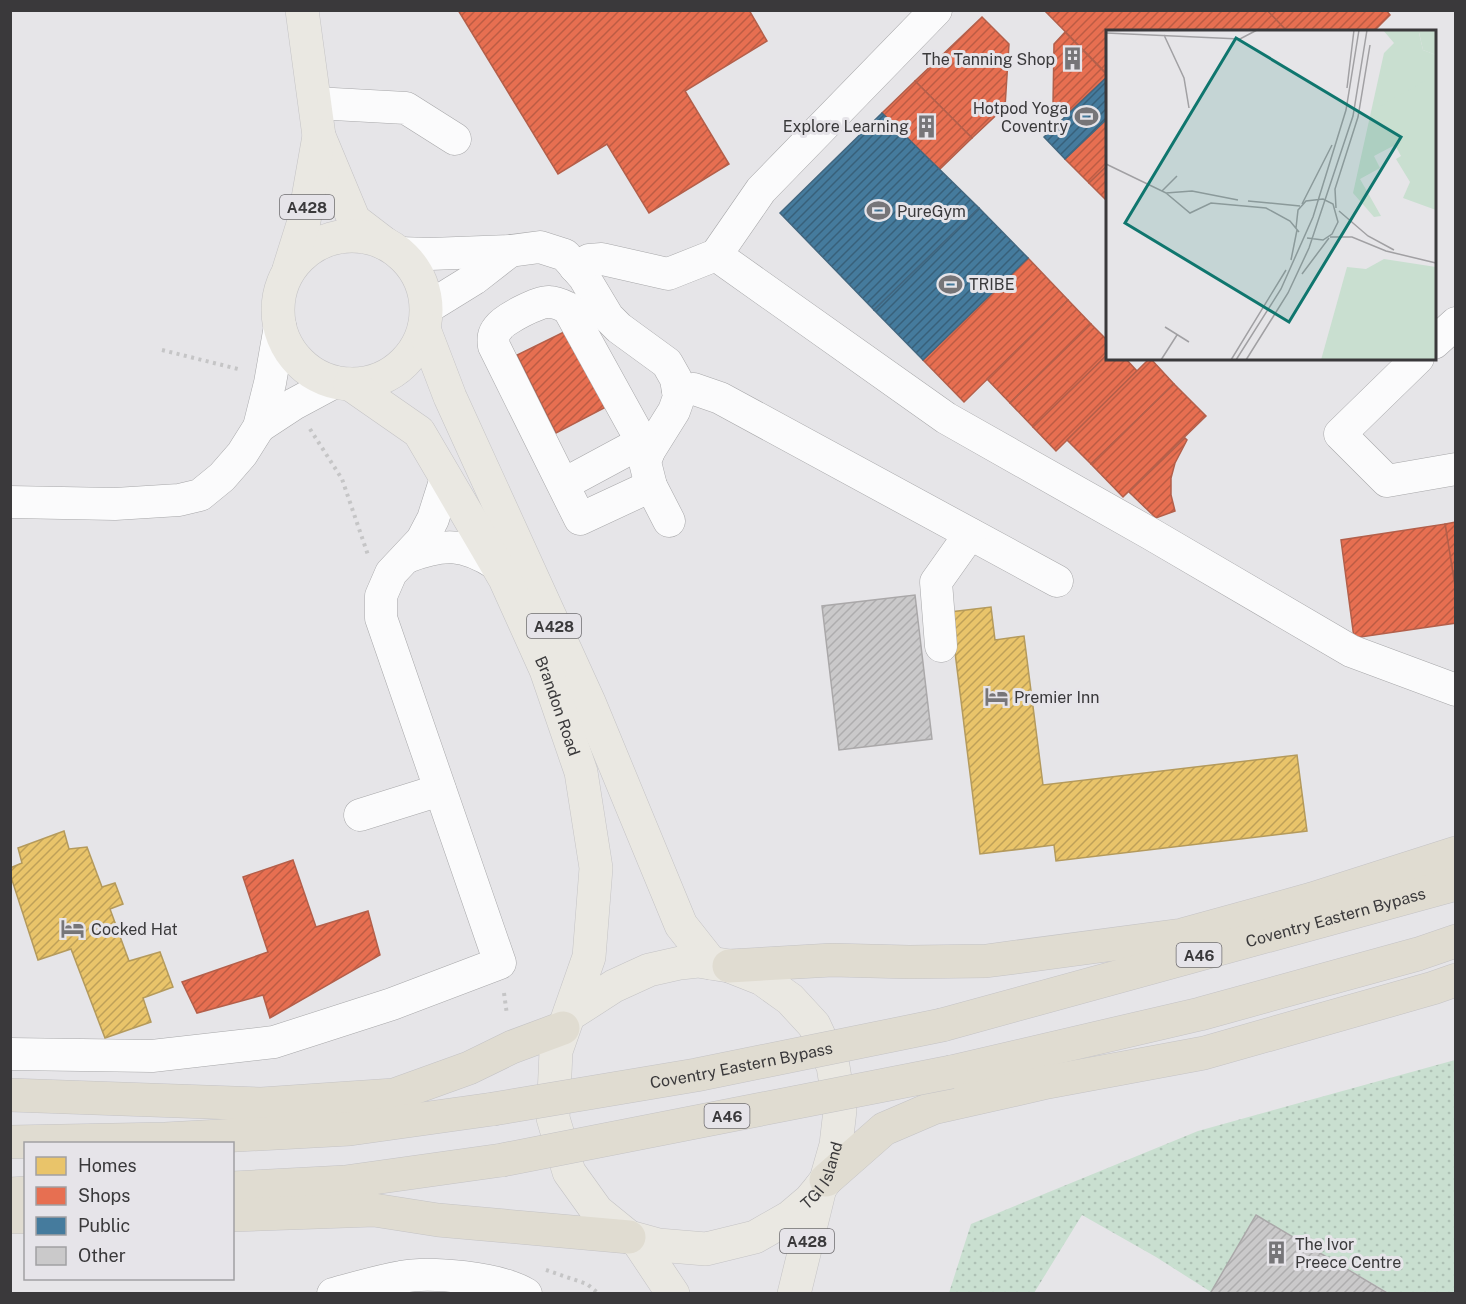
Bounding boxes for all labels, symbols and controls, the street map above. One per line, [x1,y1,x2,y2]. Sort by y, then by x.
inset map [1106,30,1436,360]
building icon: The Tanning Shop [1060,46,1086,72]
place label: The Tanning Shop [922,50,1055,69]
place label: Hotpod Yoga Coventry [973,99,1068,136]
sports icon: Hotpod Yoga Coventry [1073,104,1099,130]
building icon: Explore Learning [914,113,940,139]
place label: Explore Learning [783,117,909,136]
road number: A428 [280,195,334,219]
sports icon: PureGym [866,198,892,224]
place label: PureGym [897,202,966,221]
sports icon: TRIBE [938,271,964,297]
place label: TRIBE [969,275,1015,294]
road number: A428 [527,614,581,638]
street label: Brandon Road [531,653,584,758]
hotel icon: Premier Inn [983,684,1009,710]
place label: Premier Inn [1014,688,1099,707]
street label: Coventry Eastern Bypass [1243,883,1427,951]
hotel icon: Cocked Hat [60,916,86,942]
place label: Cocked Hat [91,920,178,939]
road number: A46 [1176,943,1222,967]
street label: Coventry Eastern Bypass [648,1038,834,1092]
road number: A46 [704,1104,750,1128]
street label: TGI Island [797,1139,846,1213]
legend [24,1142,234,1280]
text: Homes [78,1155,137,1176]
text: Shops [78,1185,130,1206]
text: Public [78,1215,130,1236]
road number: A428 [780,1229,834,1253]
place label: The Ivor Preece Centre [1295,1235,1401,1272]
building icon: The Ivor Preece Centre [1264,1240,1290,1266]
text: Other [78,1245,126,1266]

